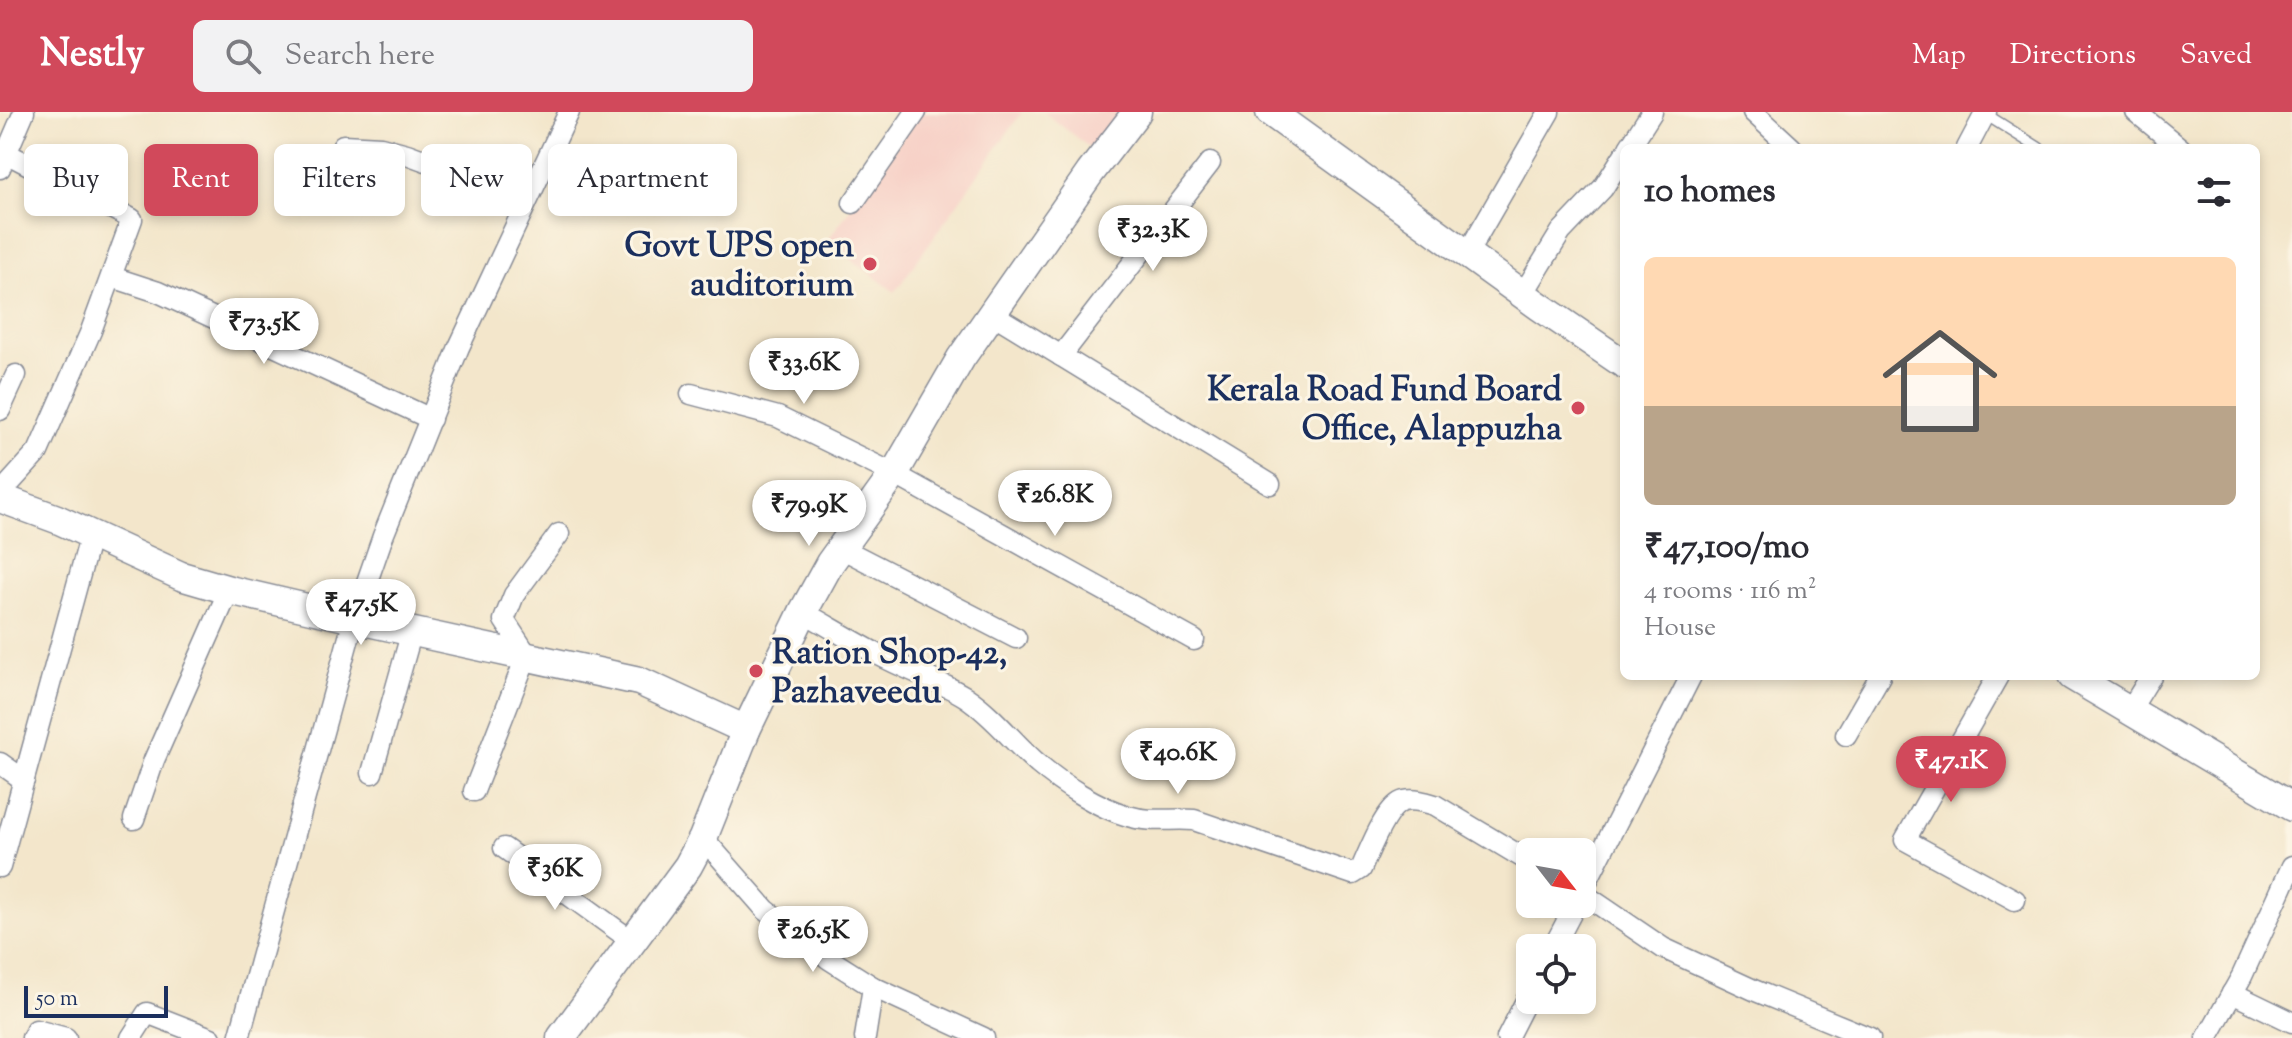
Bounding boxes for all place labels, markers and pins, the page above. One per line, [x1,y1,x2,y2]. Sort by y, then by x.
pin: ₹32.3K [1088,205,1218,273]
place label: Govt UPS open auditorium [624,223,854,311]
marker: Govt UPS open auditorium [861,255,879,273]
pin: ₹73.5K [199,298,329,366]
pin: ₹33.6K [739,338,869,406]
place label: Kerala Road Fund Board Office, Alappuzha [1207,367,1563,455]
marker: Kerala Road Fund Board Office, Alappuzha [1569,399,1587,417]
pin: ₹26.8K [990,470,1120,538]
pin: ₹79.9K [744,480,874,548]
pin: ₹47.5K [296,579,426,647]
place label: Ration Shop-42, Pazhaveedu [772,630,1007,718]
marker: Ration Shop-42, Pazhaveedu [747,662,765,680]
pin: ₹40.6K [1113,728,1243,796]
pin: ₹47.1K [1886,736,2016,804]
pin: ₹36K [508,844,602,912]
pin: ₹26.5K [748,906,878,974]

